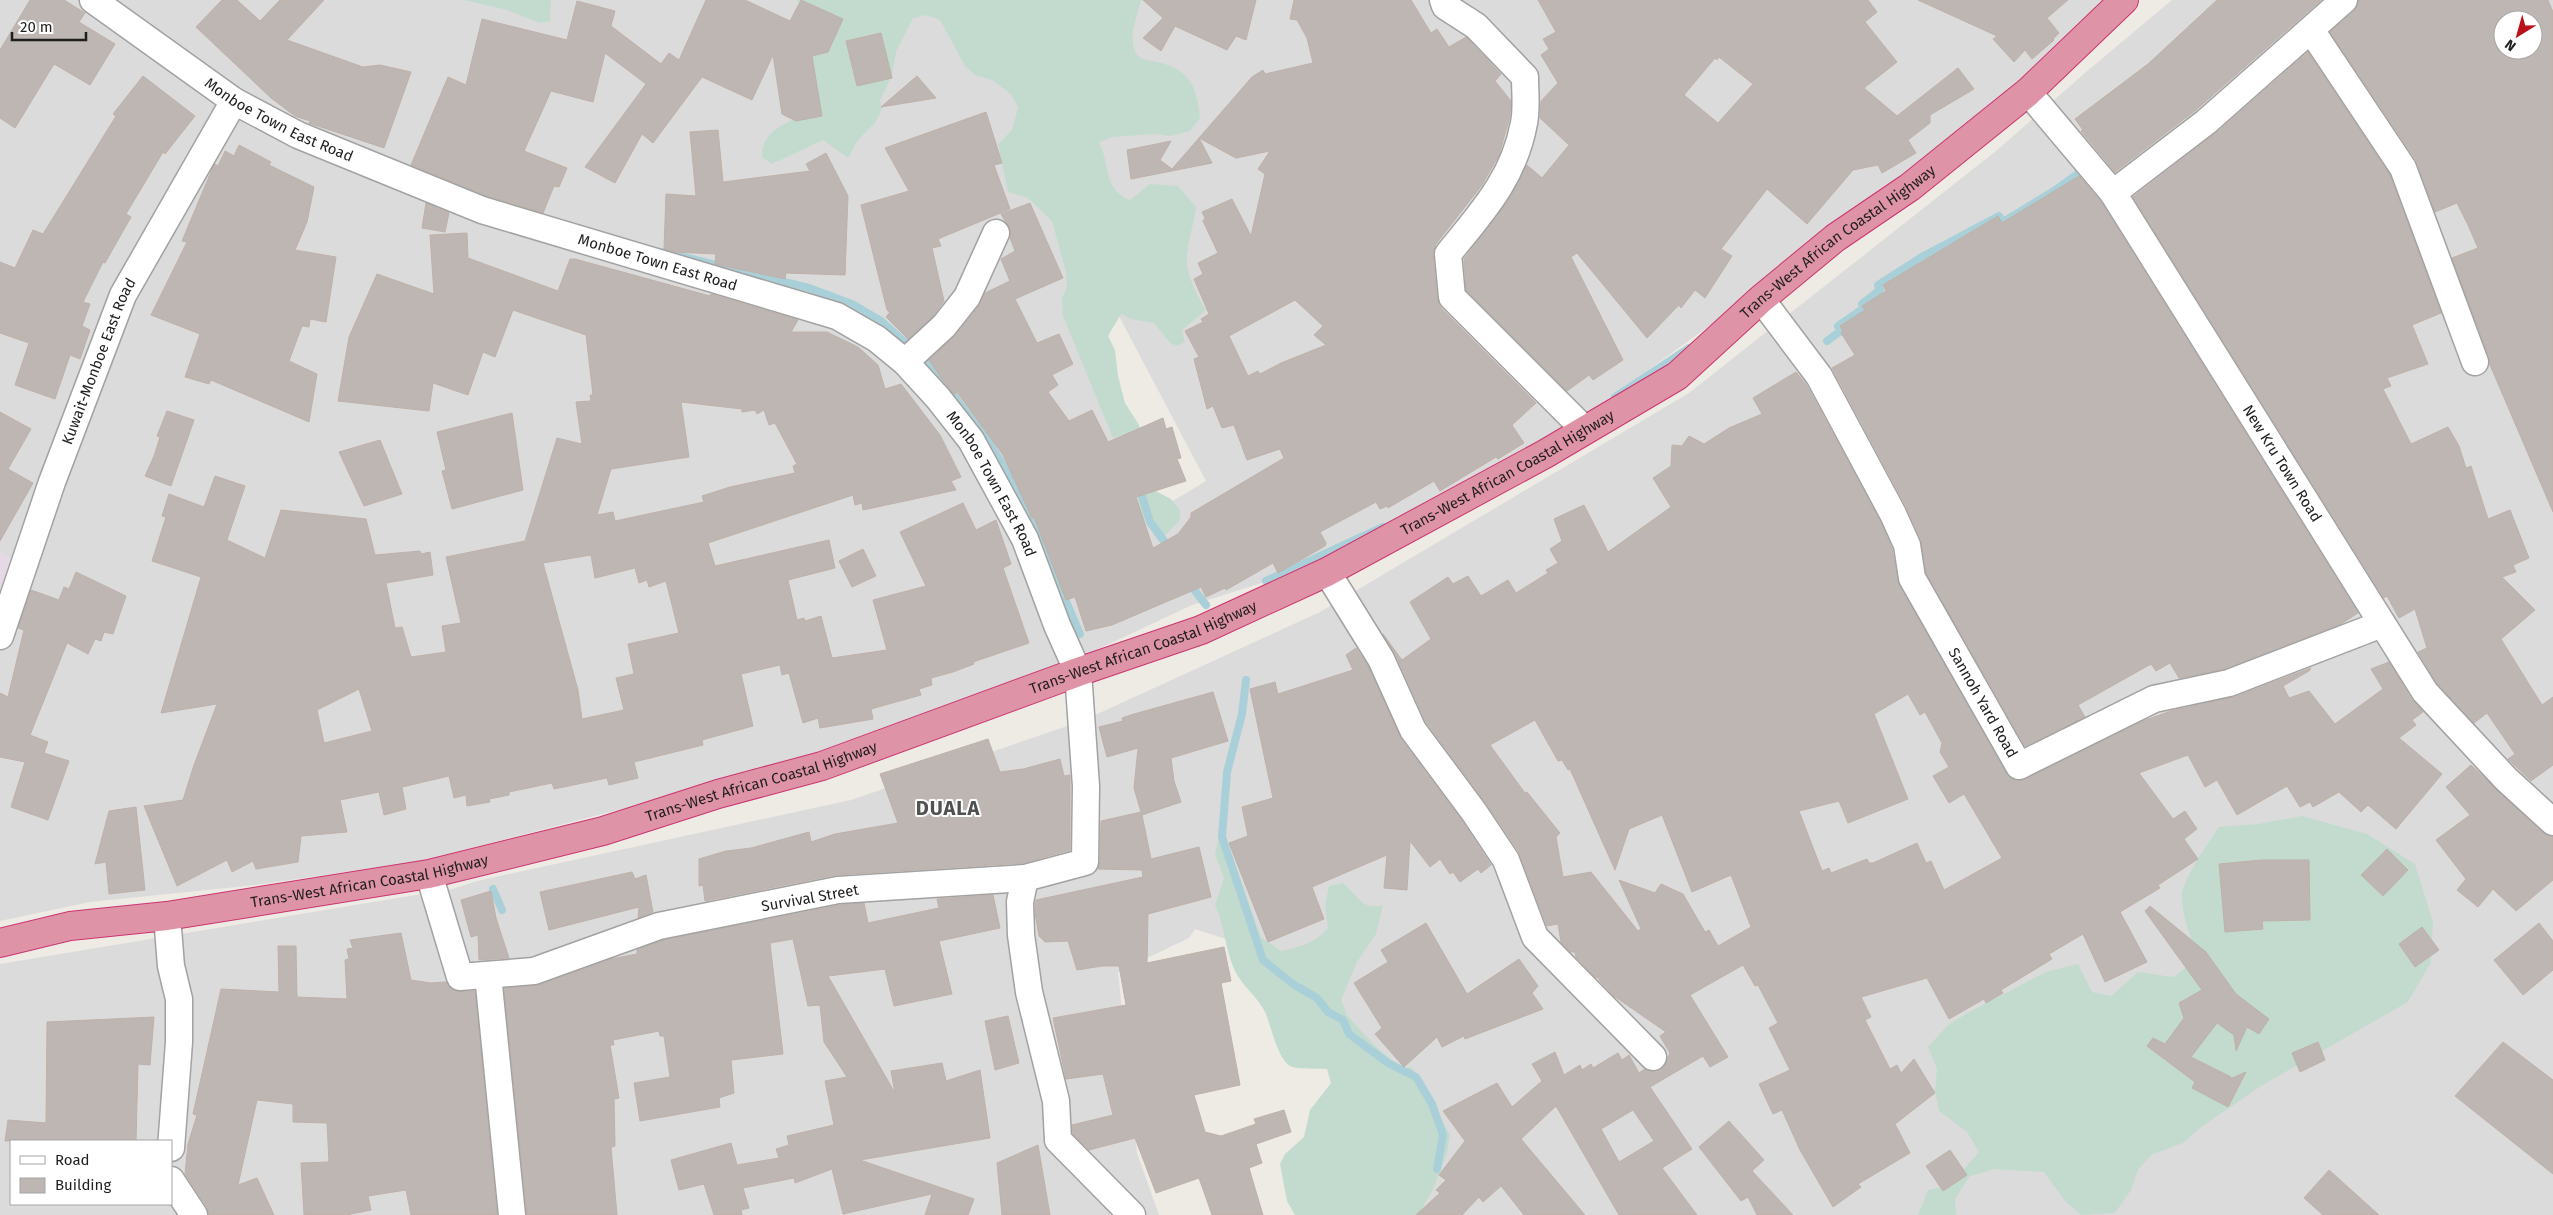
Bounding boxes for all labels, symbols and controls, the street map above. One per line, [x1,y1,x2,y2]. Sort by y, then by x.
scale bar [12,10,86,42]
north arrow [2493,10,2543,60]
text: 20 m [20,18,53,36]
text: N [2502,35,2519,55]
street label: Monboe Town East Road [201,74,356,166]
street label: Trans-West African Coastal Highway [1737,161,1939,322]
street label: Monboe Town East Road [576,230,739,295]
street label: Kuwait-Monboe East Road [58,275,140,447]
street label: New Kru Town Road [2239,402,2325,525]
street label: Trans-West African Coastal Highway [1398,406,1618,539]
street label: Monboe Town East Road [943,407,1040,559]
street label: Trans-West African Coastal Highway [1027,596,1260,698]
street label: Sannoh Yard Road [1945,645,2021,761]
street label: Trans-West African Coastal Highway [643,737,880,826]
district label: DUALA [916,796,981,820]
street label: Trans-West African Coastal Highway [249,851,491,911]
street label: Survival Street [760,880,861,915]
legend [10,1140,172,1205]
text: Road [55,1151,90,1169]
text: Building [55,1176,111,1194]

